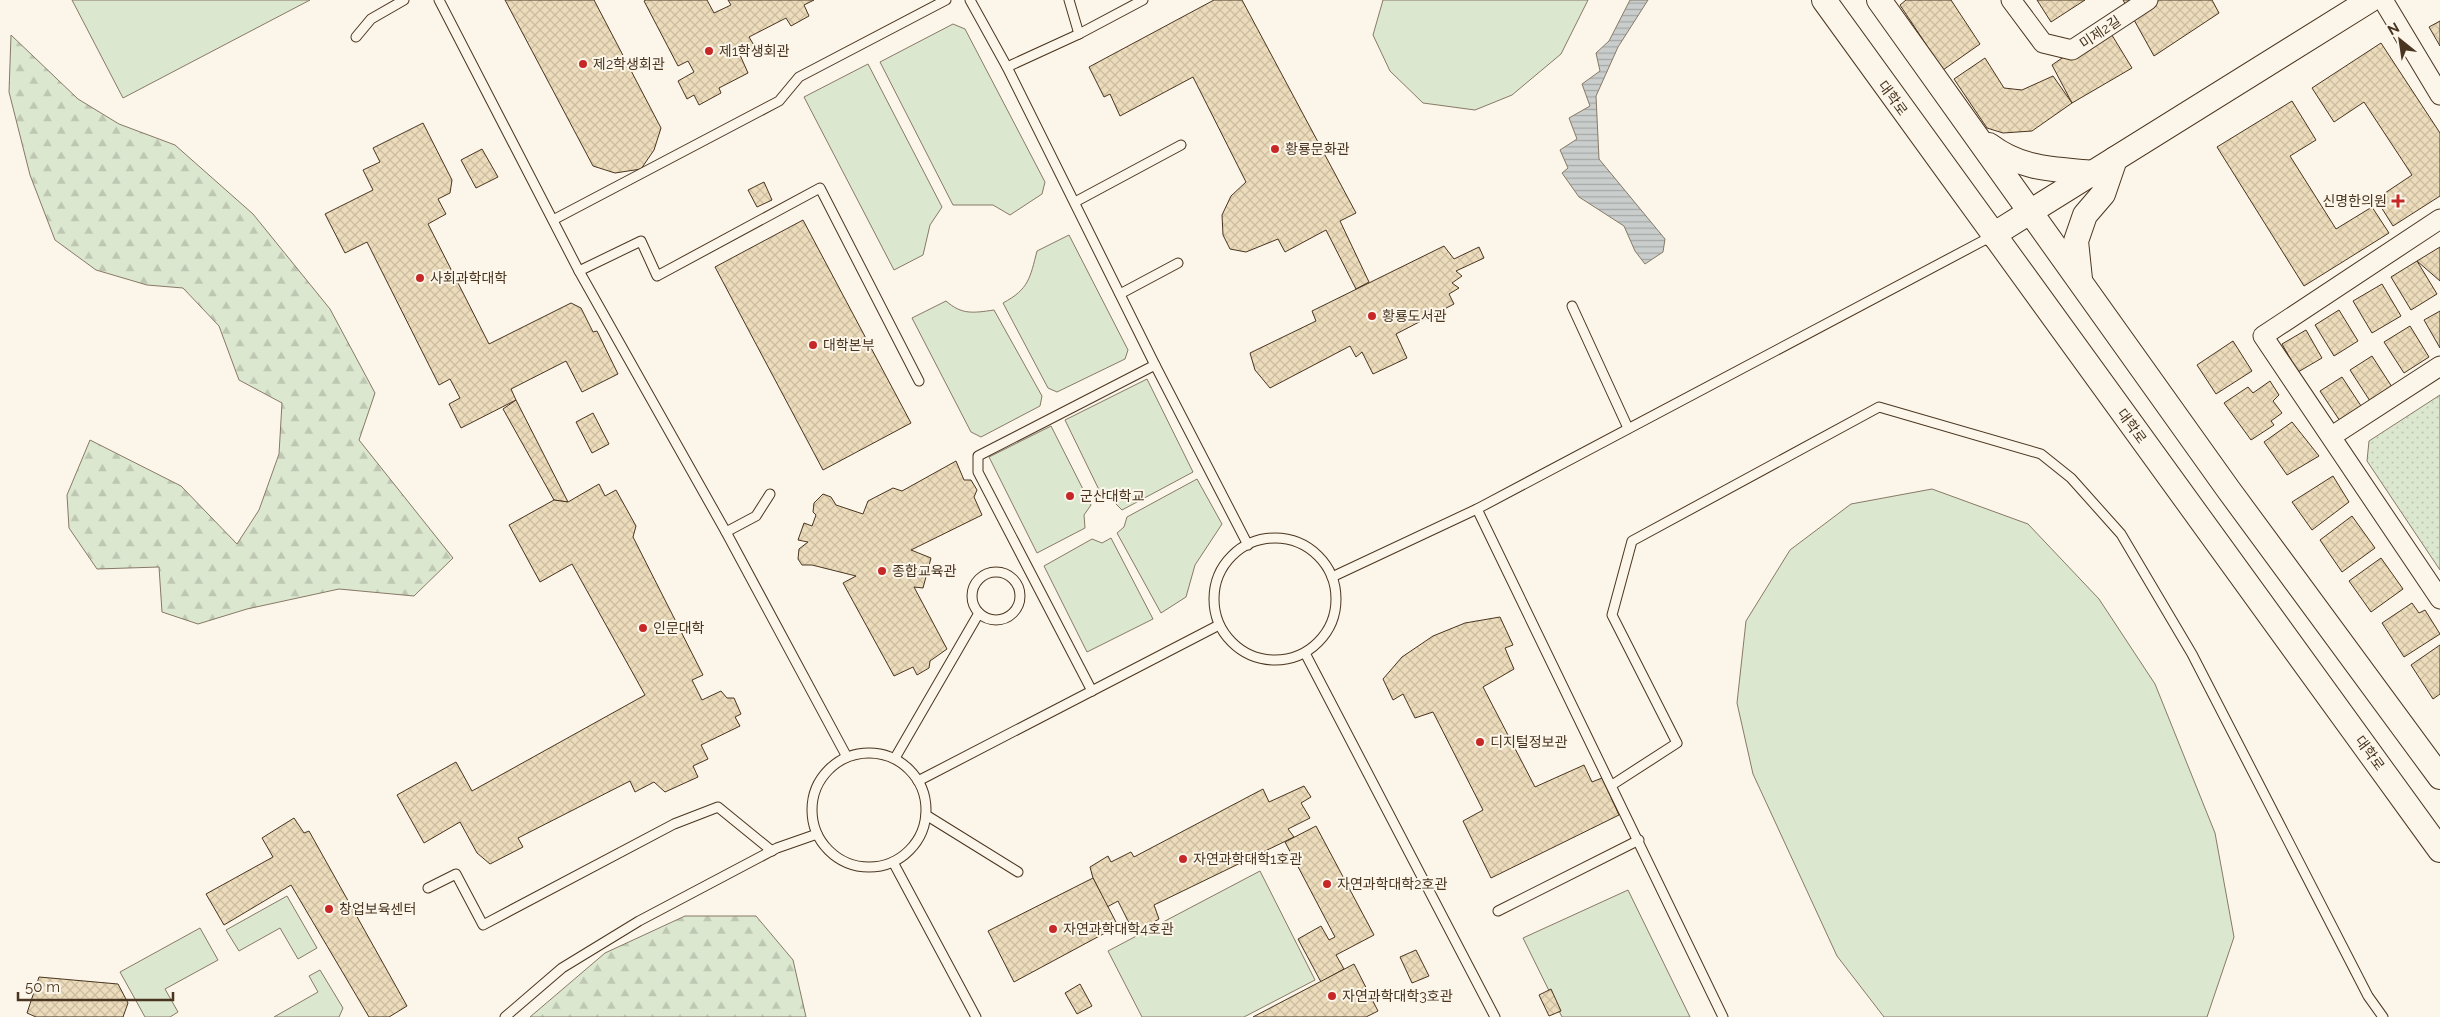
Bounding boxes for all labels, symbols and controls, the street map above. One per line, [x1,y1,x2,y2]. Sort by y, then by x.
street label: 미제2길 [2076,13,2124,51]
north arrow [2375,15,2425,65]
text: N [2385,19,2402,38]
place label: 제1학생회관 [719,43,790,59]
marker: 제1학생회관 [703,45,715,57]
place label: 제2학생회관 [593,56,665,72]
marker: 제2학생회관 [577,58,589,70]
street label: 대학로 [1875,78,1911,118]
place label: 황룡문화관 [1285,141,1350,157]
marker: 황룡문화관 [1269,143,1281,155]
place label: 신명한의원 [2323,193,2387,209]
marker: 신명한의원 [2391,194,2405,208]
place label: 사회과학대학 [430,270,507,286]
marker: 사회과학대학 [414,272,426,284]
place label: 황룡도서관 [1382,308,1447,324]
marker: 황룡도서관 [1366,310,1378,322]
place label: 대학본부 [823,337,875,353]
marker: 대학본부 [807,339,819,351]
street label: 대학로 [2114,406,2150,446]
place label: 군산대학교 [1080,488,1145,504]
marker: 군산대학교 [1064,490,1076,502]
place label: 종합교육관 [892,563,957,579]
marker: 종합교육관 [876,565,888,577]
place label: 인문대학 [653,620,705,636]
marker: 인문대학 [637,622,649,634]
street label: 대학로 [2352,733,2388,773]
place label: 디지털정보관 [1490,734,1567,750]
marker: 디지털정보관 [1474,736,1486,748]
place label: 자연과학대학1호관 [1193,851,1302,867]
marker: 자연과학대학1호관 [1177,853,1189,865]
place label: 자연과학대학2호관 [1337,876,1447,892]
marker: 자연과학대학2호관 [1321,878,1333,890]
place label: 창업보육센터 [339,901,416,917]
marker: 창업보육센터 [323,903,335,915]
place label: 자연과학대학4호관 [1063,921,1174,937]
marker: 자연과학대학4호관 [1047,923,1059,935]
scale bar [18,970,172,1002]
text: 50 m [25,978,60,996]
place label: 자연과학대학3호관 [1342,988,1453,1004]
marker: 자연과학대학3호관 [1326,990,1338,1002]

